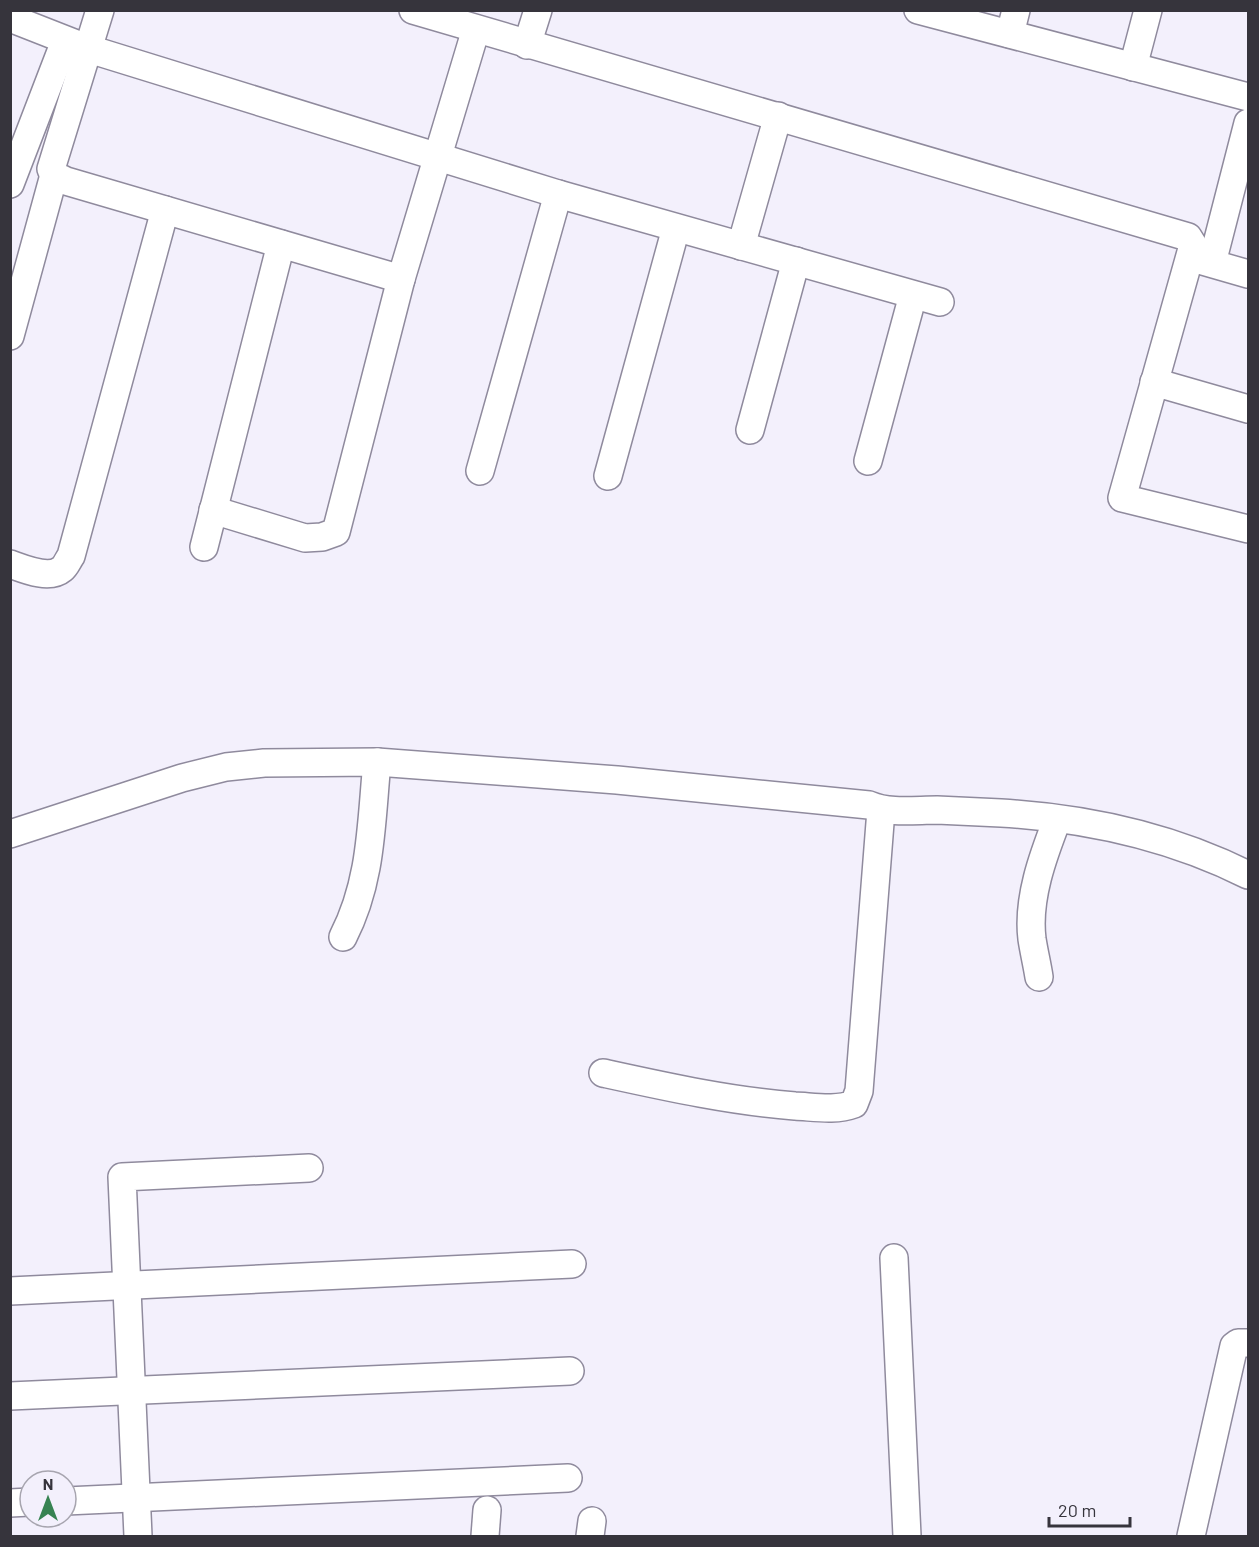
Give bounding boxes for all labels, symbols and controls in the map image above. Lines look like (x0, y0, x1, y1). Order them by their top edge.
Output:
north arrow (18, 1469, 78, 1529)
text: N (43, 1474, 53, 1493)
scale bar (1049, 1490, 1130, 1528)
text: 20 m (1058, 1499, 1096, 1521)

